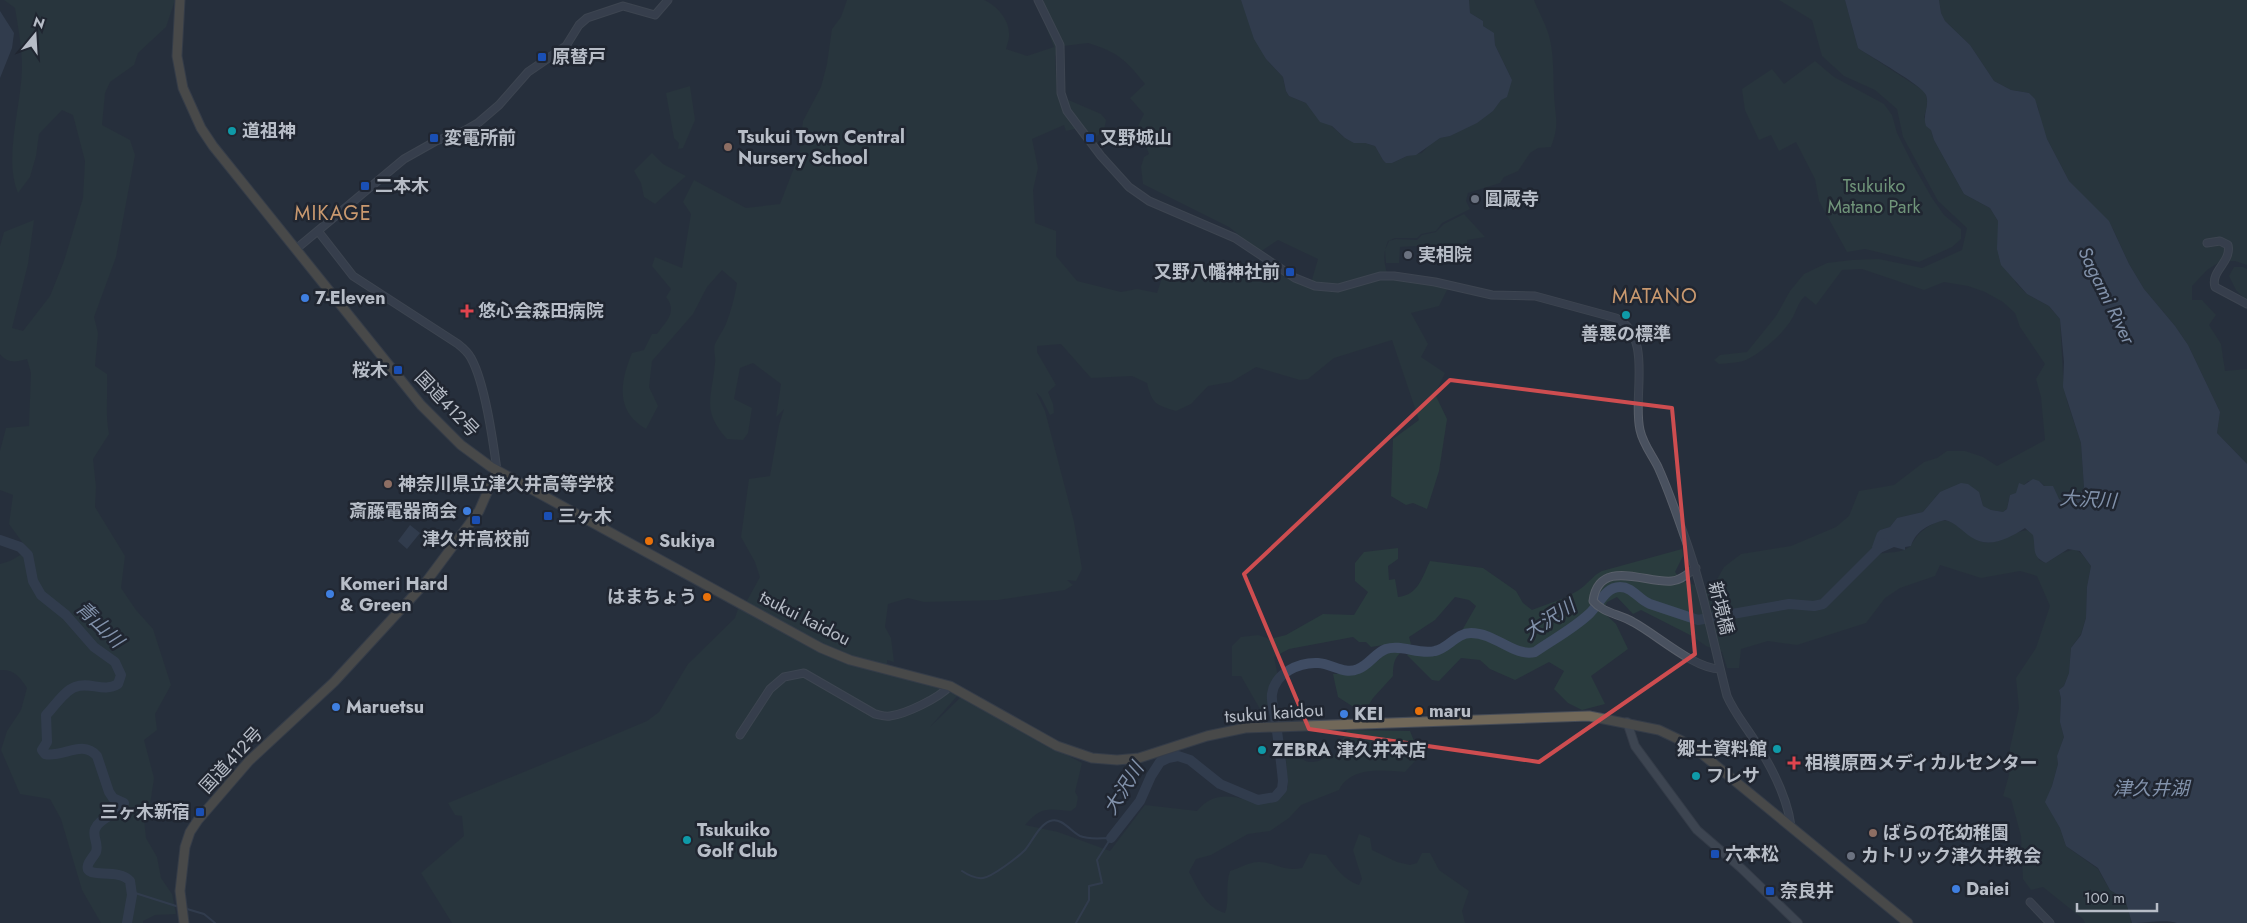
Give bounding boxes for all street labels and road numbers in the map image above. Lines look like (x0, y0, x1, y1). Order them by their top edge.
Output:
street label: 国道412号 (409, 365, 485, 443)
street label: 新境橋 (1702, 579, 1740, 637)
street label: tsukui kaidou (755, 584, 855, 652)
street label: tsukui kaidou (1224, 697, 1324, 729)
street label: 国道412号 (193, 721, 269, 799)

